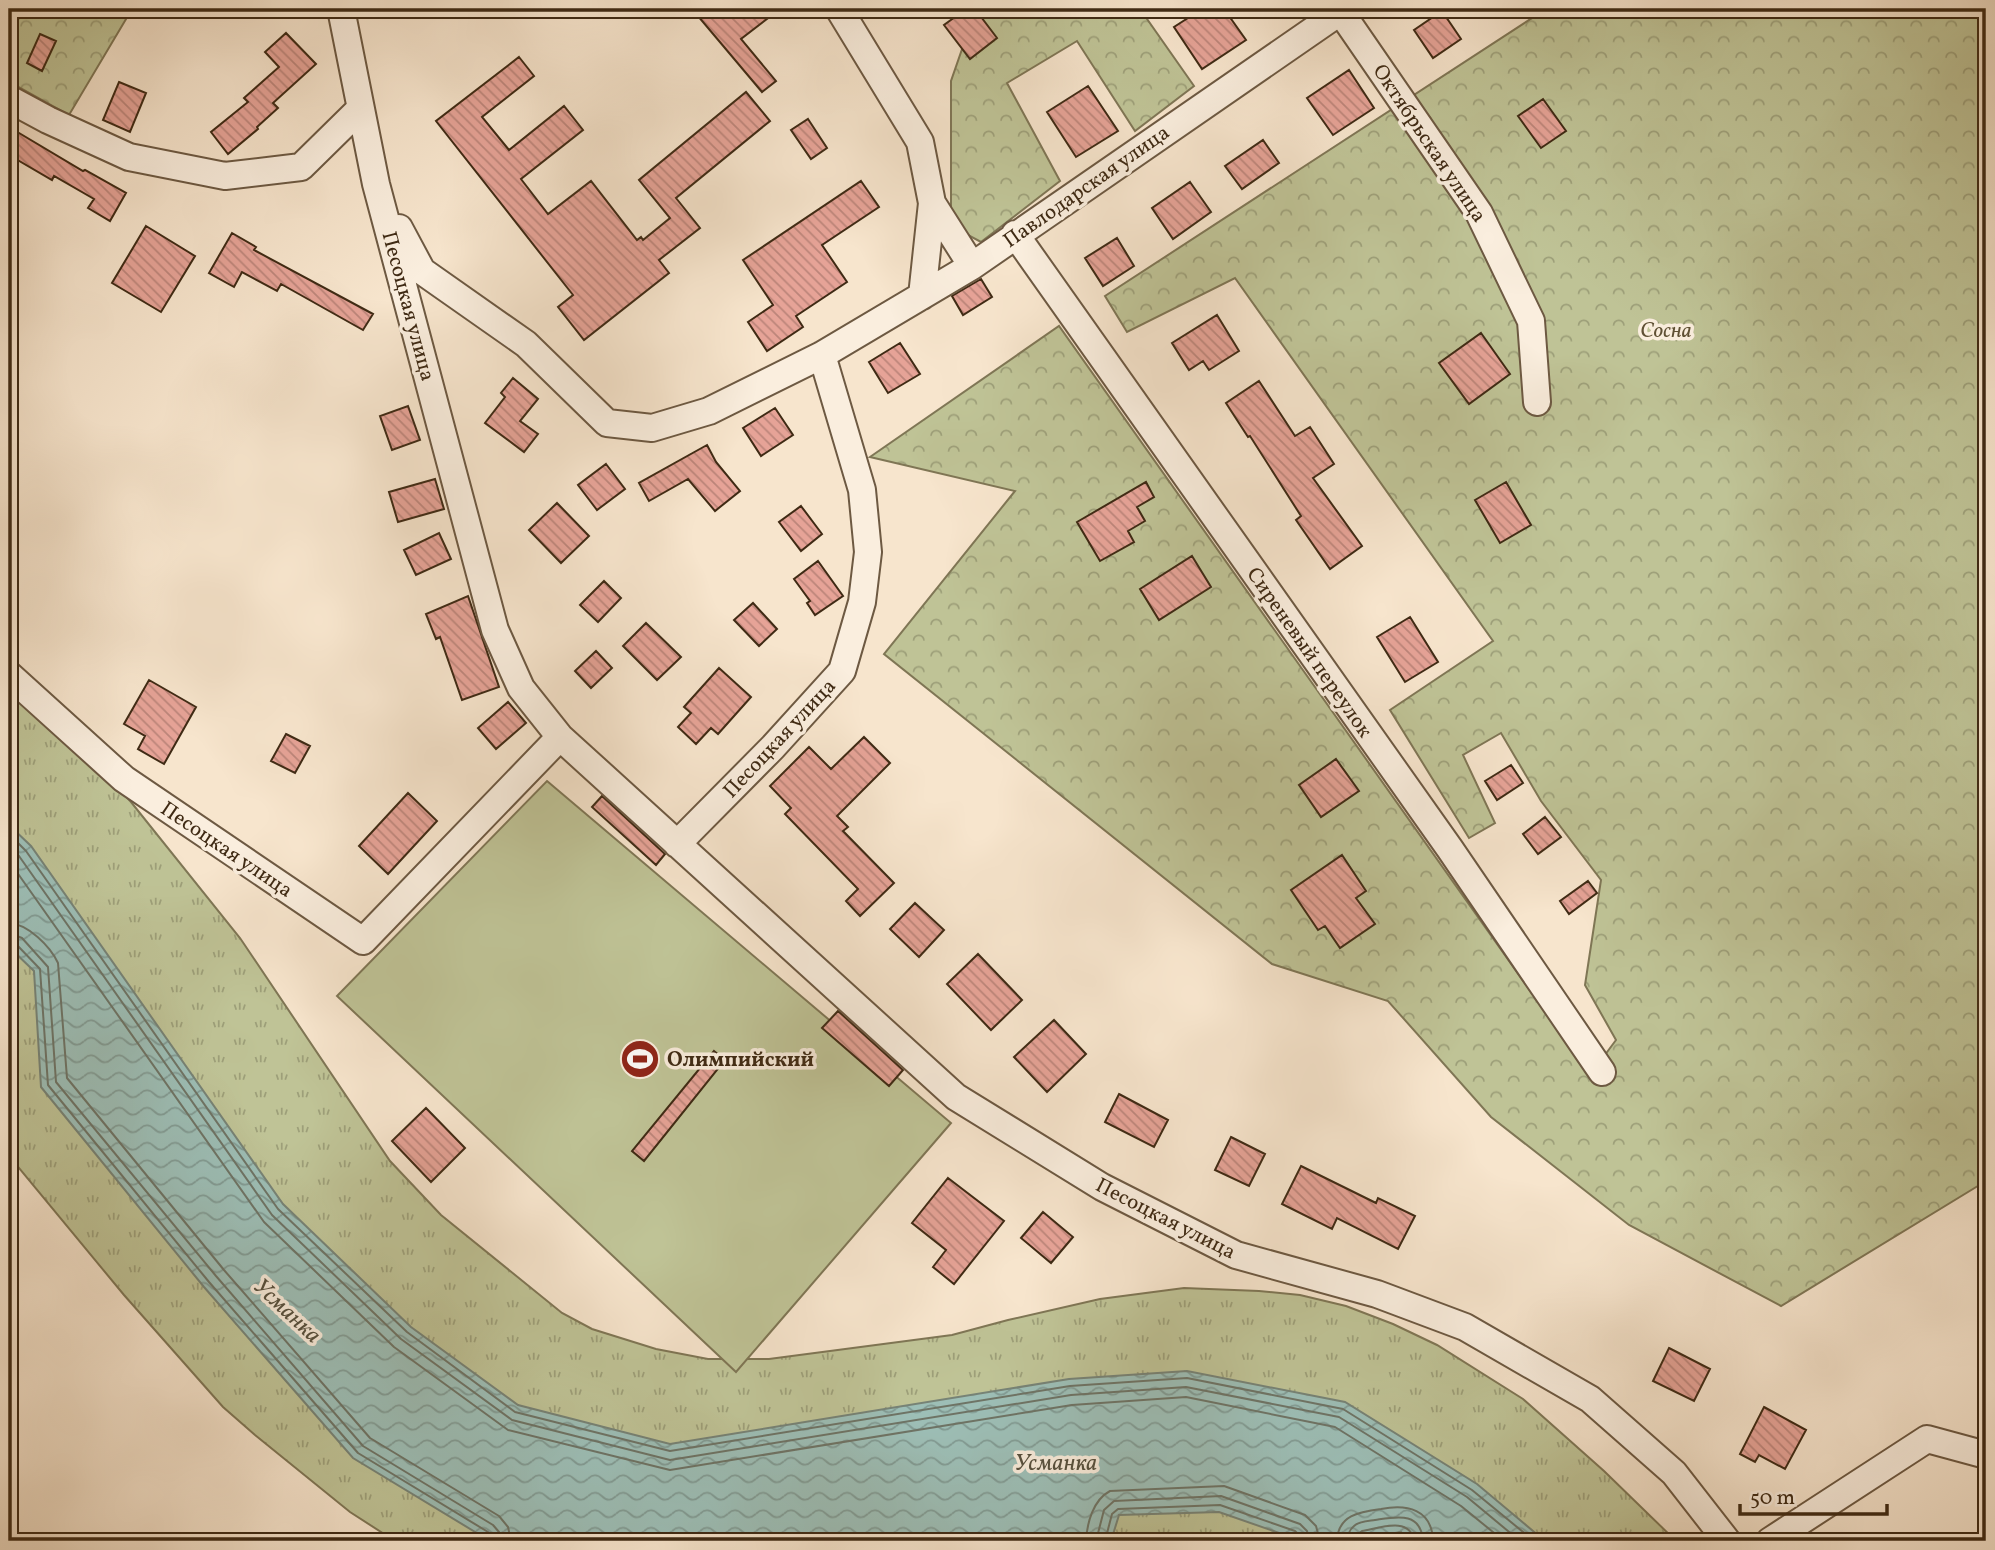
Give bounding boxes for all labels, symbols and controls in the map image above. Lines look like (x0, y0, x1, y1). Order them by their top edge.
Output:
street label: Октябрьская улица (1365, 59, 1493, 229)
street label: Павлодарская улица (998, 119, 1176, 256)
street label: Песоцкая улица (374, 228, 441, 384)
park label: Сосна (1640, 317, 1692, 346)
street label: Сиреневый переулок (1239, 562, 1379, 744)
street label: Песоцкая улица (717, 673, 843, 805)
street label: Песоцкая улица (154, 795, 298, 905)
sports icon: Олимпийский (619, 1038, 661, 1080)
place label: Олимпийский (667, 1046, 814, 1075)
street label: Песоцкая улица (1090, 1172, 1240, 1267)
water label: Усманка (246, 1272, 328, 1351)
water label: Усманка (1015, 1448, 1097, 1480)
scale bar (1740, 1473, 1886, 1517)
text: 50 m (1750, 1484, 1795, 1513)

